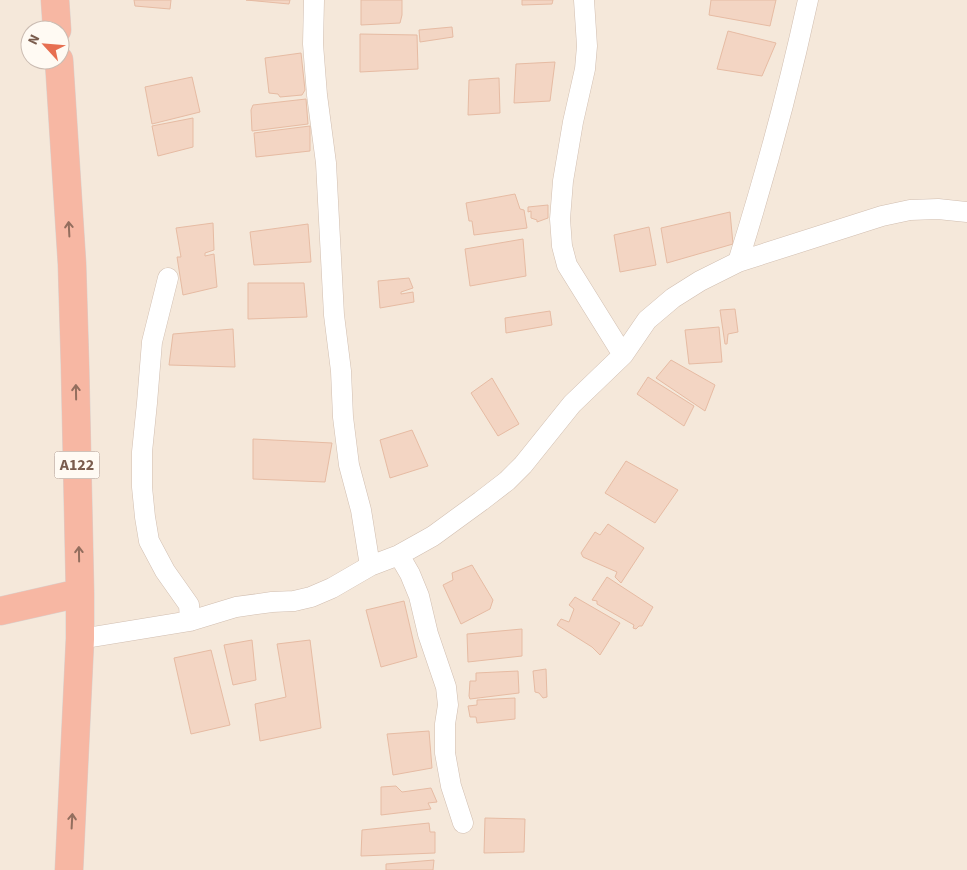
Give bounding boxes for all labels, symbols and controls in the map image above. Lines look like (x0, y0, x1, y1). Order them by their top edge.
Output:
north arrow (20, 20, 70, 70)
text: N (23, 31, 45, 48)
one-way arrow (65, 221, 74, 237)
one-way arrow (71, 384, 81, 400)
road number: A122 (54, 452, 100, 478)
one-way arrow (74, 546, 84, 562)
one-way arrow (67, 814, 76, 830)

